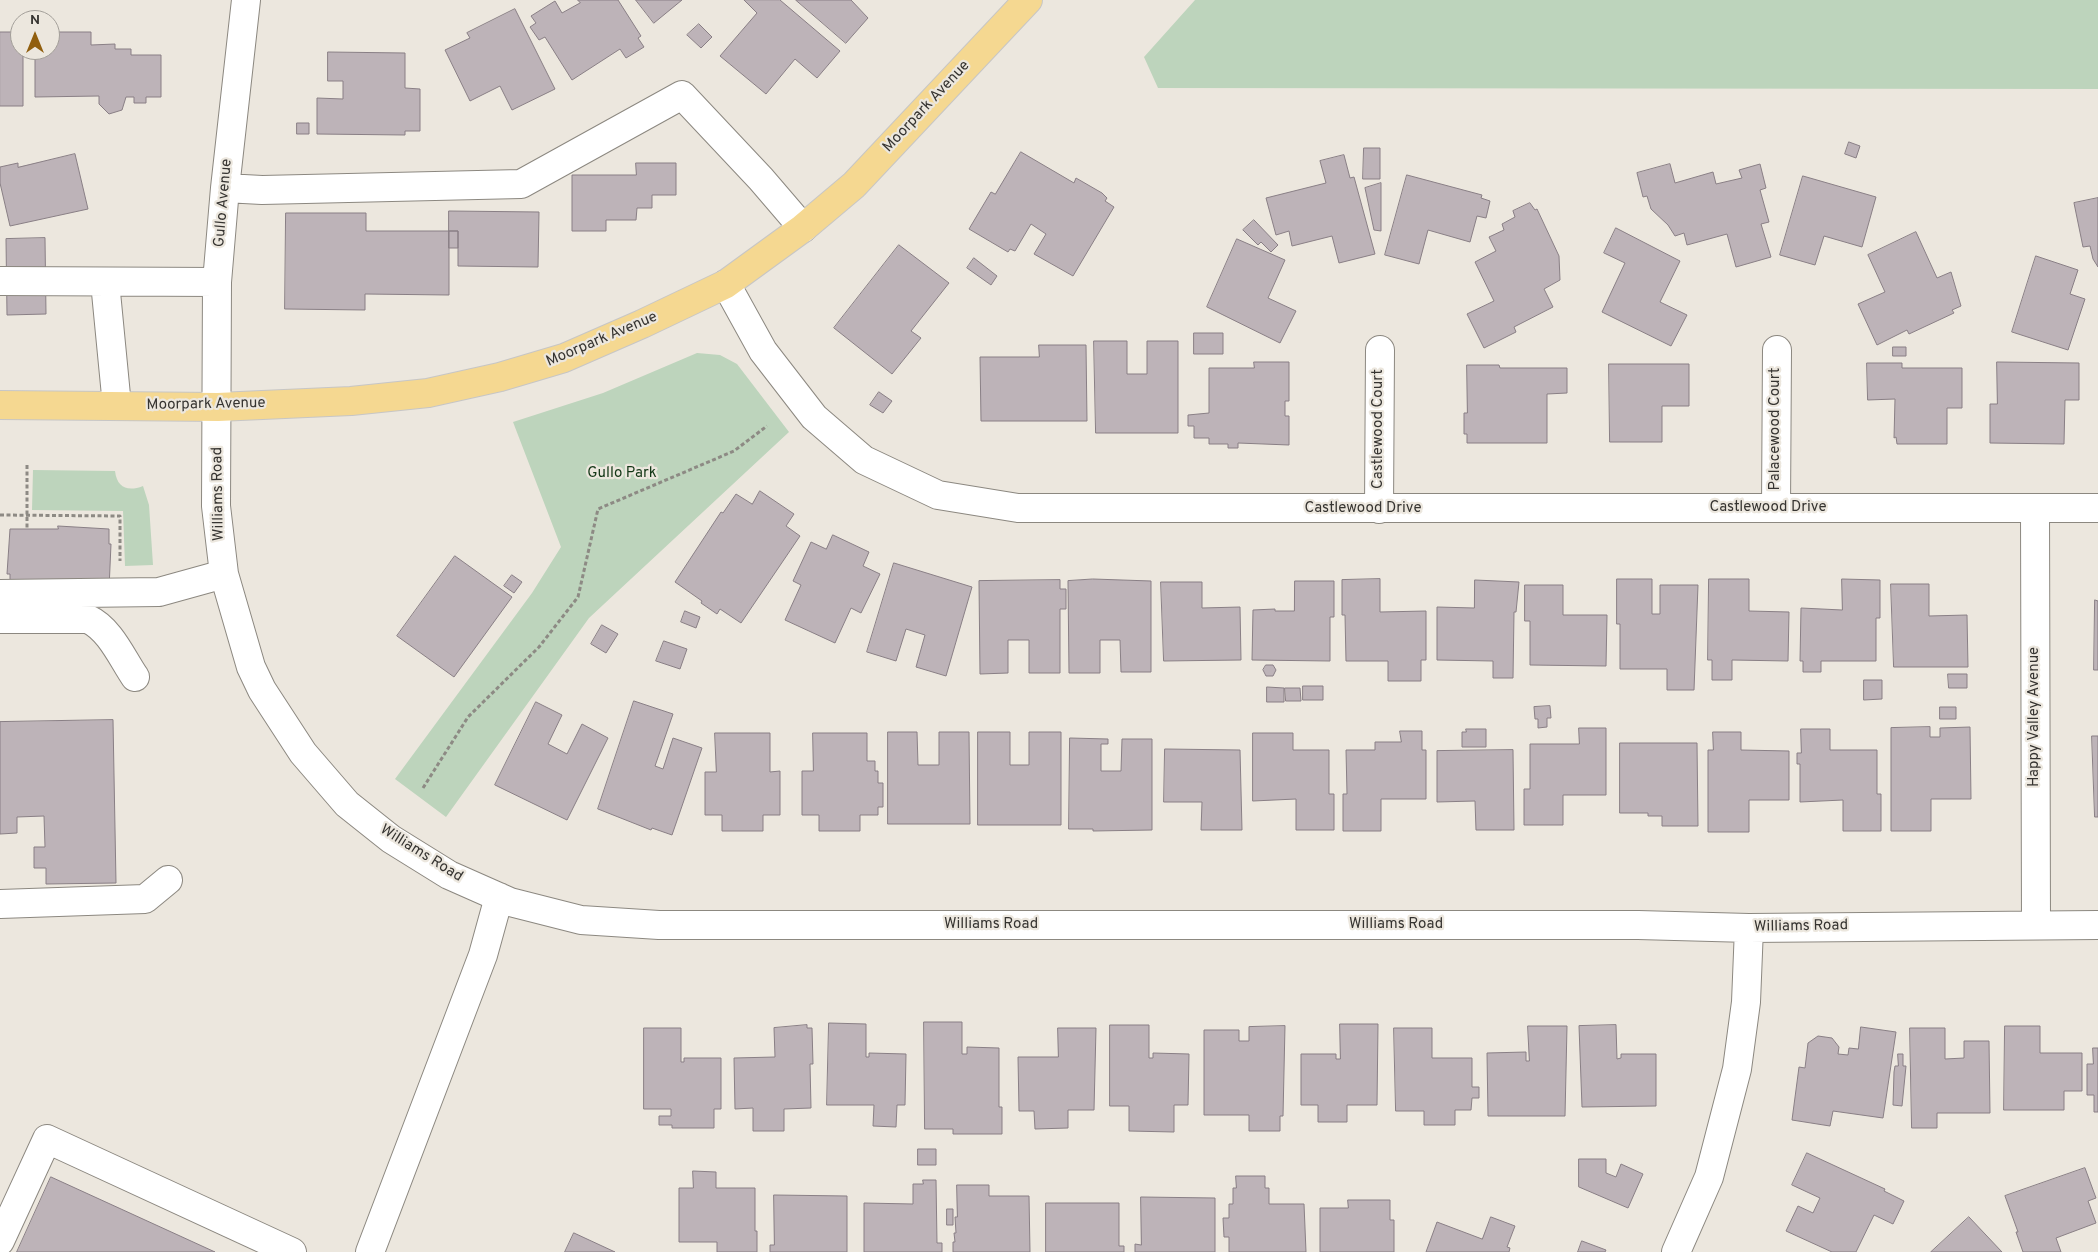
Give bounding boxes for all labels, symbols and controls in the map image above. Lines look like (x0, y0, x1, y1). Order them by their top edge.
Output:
north arrow (10, 10, 60, 60)
text: N (30, 12, 40, 29)
street label: Moorpark Avenue (880, 57, 974, 157)
street label: Gullo Avenue (211, 158, 237, 248)
street label: Moorpark Avenue (544, 308, 660, 372)
street label: Palacewood Court (1767, 368, 1785, 490)
street label: Castlewood Court (1370, 369, 1388, 489)
street label: Moorpark Avenue (146, 395, 266, 415)
street label: Williams Road (209, 447, 229, 541)
park label: Gullo Park (587, 465, 657, 483)
street label: Castlewood Drive (1710, 499, 1826, 517)
street label: Castlewood Drive (1305, 500, 1421, 518)
street label: Happy Valley Avenue (2026, 647, 2044, 787)
street label: Williams Road (376, 821, 466, 887)
street label: Williams Road (944, 916, 1038, 934)
street label: Williams Road (1349, 916, 1443, 934)
street label: Williams Road (1754, 917, 1848, 937)

